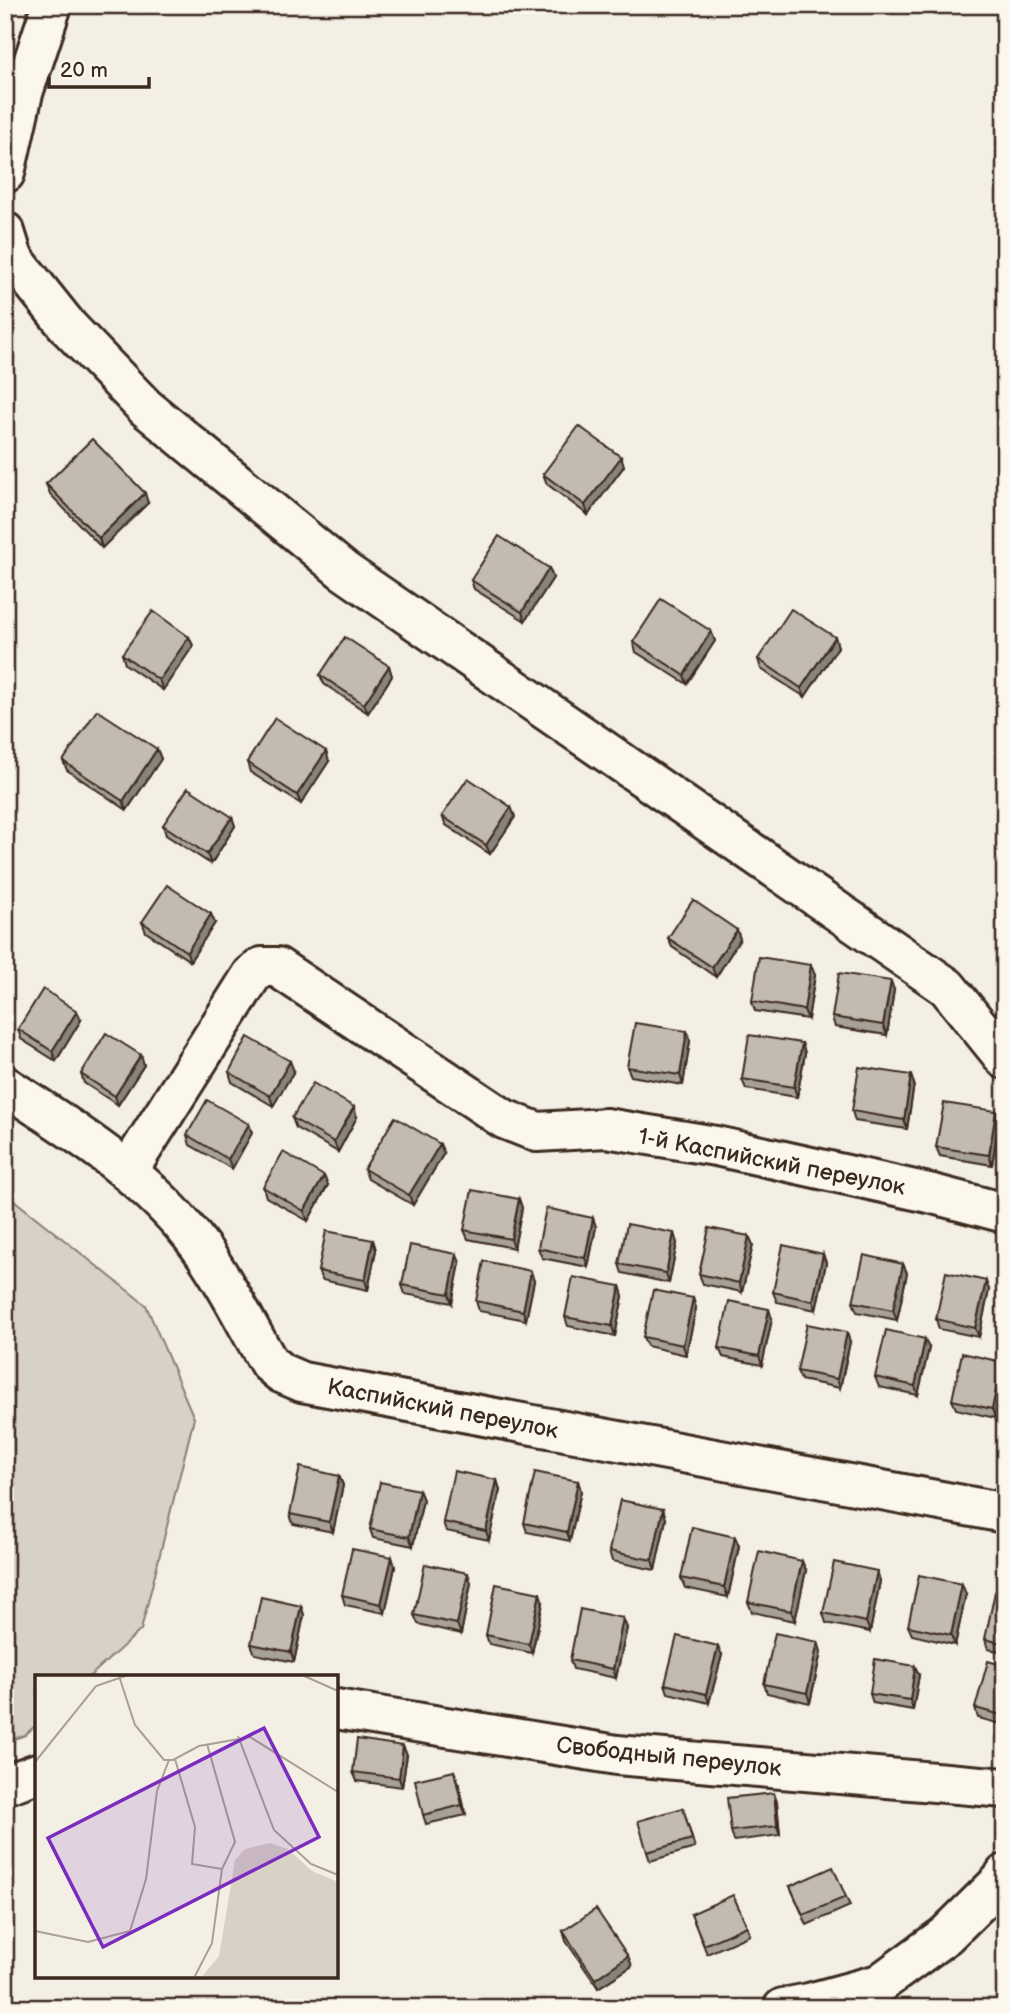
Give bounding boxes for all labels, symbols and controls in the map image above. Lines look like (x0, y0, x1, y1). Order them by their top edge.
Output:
scale bar (49, 46, 149, 90)
text: 20 m (60, 58, 108, 83)
street label: 1-й Каспийский переулок (636, 1122, 908, 1202)
street label: Каспийский переулок (325, 1373, 561, 1445)
inset map (35, 1675, 338, 1978)
street label: Свободный переулок (555, 1731, 784, 1783)

